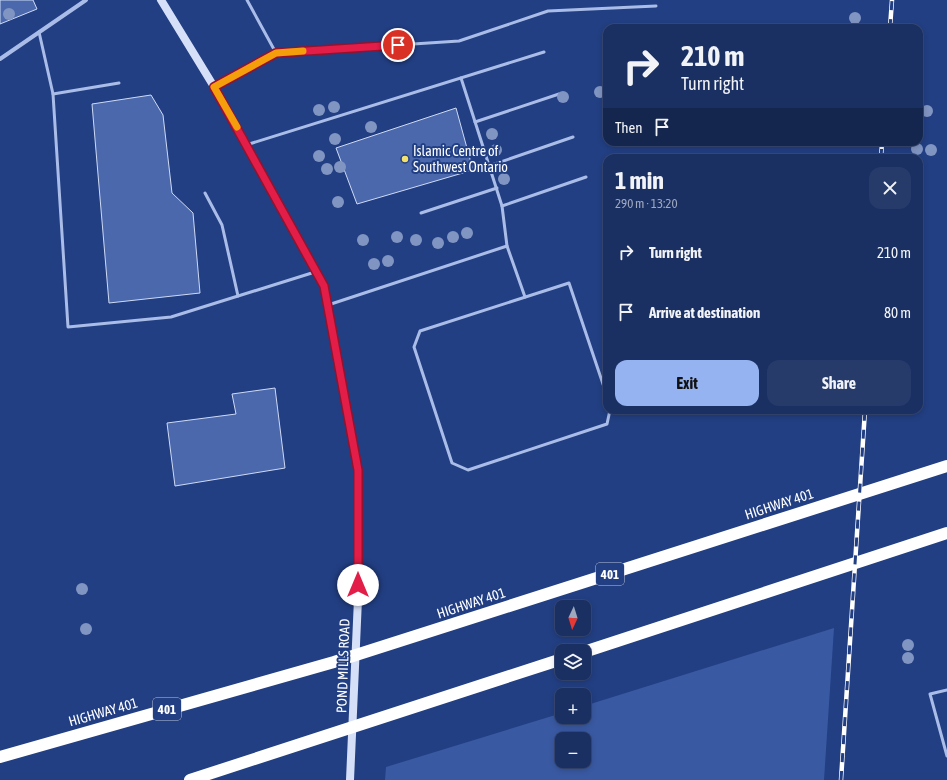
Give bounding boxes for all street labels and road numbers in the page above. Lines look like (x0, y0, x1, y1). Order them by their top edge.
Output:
street label: HIGHWAY 401 (743, 485, 815, 523)
road number: 401 (596, 563, 624, 585)
street label: HIGHWAY 401 (435, 584, 507, 622)
street label: POND MILLS ROAD (333, 618, 353, 713)
street label: HIGHWAY 401 (67, 694, 139, 730)
road number: 401 (153, 698, 181, 720)

